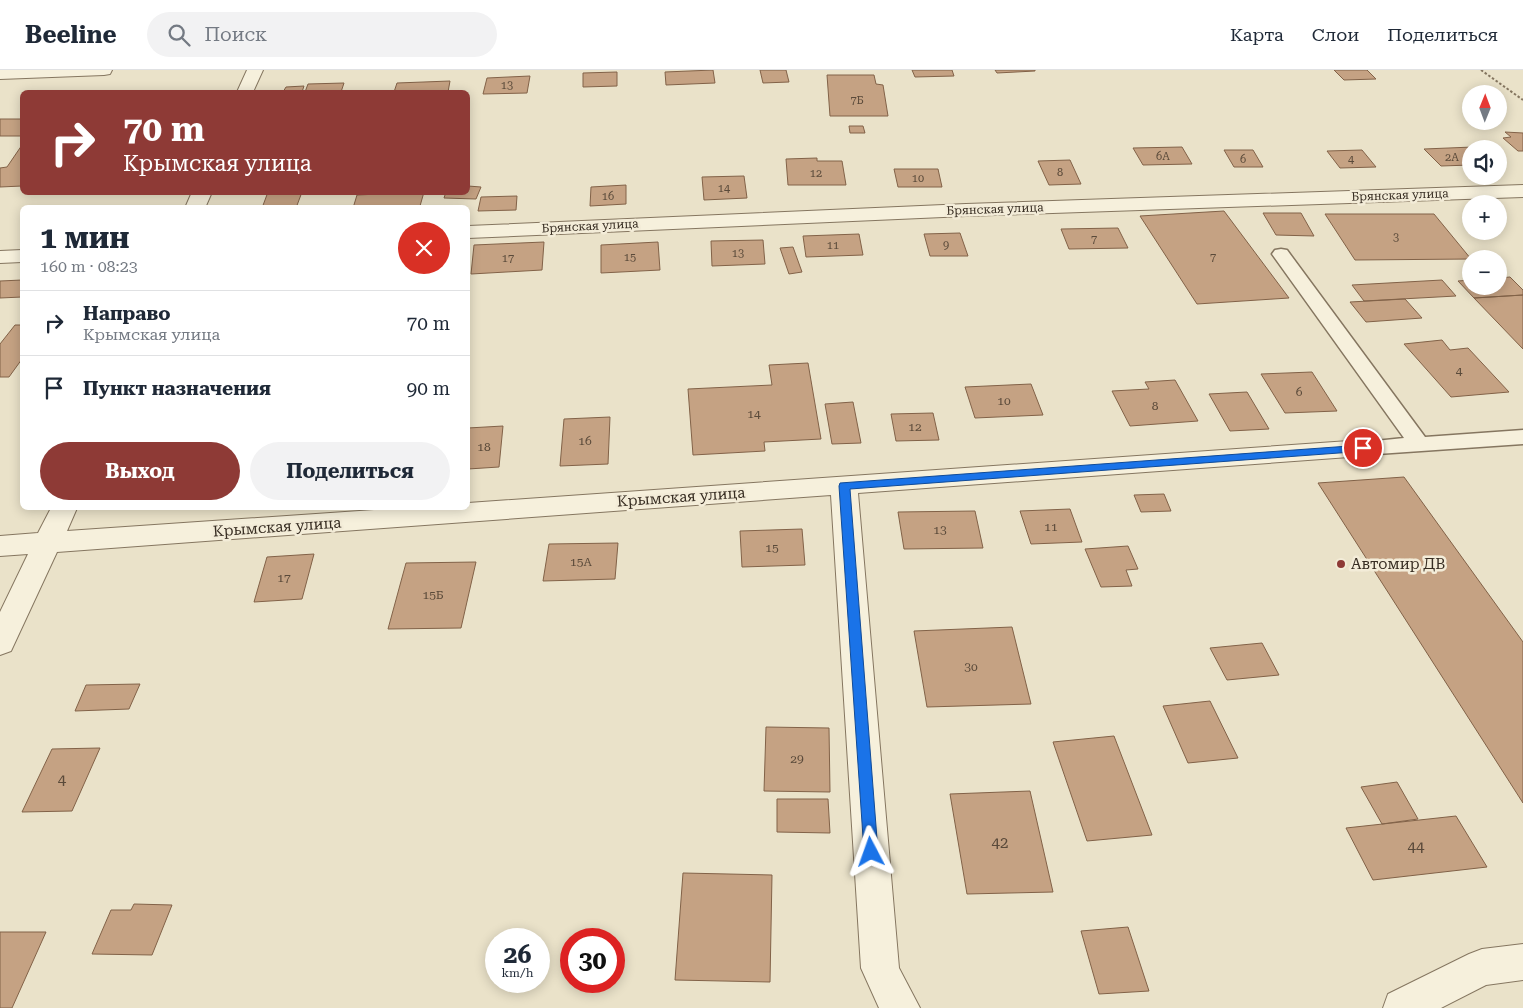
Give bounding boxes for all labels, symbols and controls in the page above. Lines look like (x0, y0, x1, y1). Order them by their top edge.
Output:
search box (147, 12, 497, 57)
text: Beeline (25, 21, 117, 49)
icon: search (165, 21, 193, 49)
text: Поиск (205, 23, 267, 46)
text: Карта (1230, 24, 1284, 45)
text: Слои (1312, 24, 1359, 45)
text: Поделиться (1387, 24, 1498, 45)
house number: 13 (501, 79, 513, 92)
north arrow (1462, 85, 1508, 130)
map controls (1462, 85, 1507, 295)
house number: 7Б (850, 94, 864, 107)
text: 70 m (123, 109, 205, 150)
icon: right (40, 110, 105, 175)
button: sound (1462, 140, 1507, 185)
house number: 6А (1156, 150, 1170, 163)
text: Крымская улица (123, 151, 312, 176)
house number: 2А (1445, 151, 1459, 164)
house number: 6 (1240, 153, 1246, 166)
house number: 4 (1348, 153, 1355, 166)
house number: 8 (1057, 166, 1063, 179)
house number: 12 (810, 167, 822, 180)
house number: 10 (912, 172, 924, 185)
house number: 14 (718, 182, 731, 195)
street label: Брянская улица (1351, 186, 1449, 204)
house number: 16 (602, 190, 614, 203)
button: + (1462, 195, 1507, 240)
street label: Брянская улица (946, 200, 1044, 218)
street label: Брянская улица (541, 216, 639, 236)
text: 1 мин (40, 220, 130, 255)
button: close (398, 222, 450, 274)
house number: 3 (1393, 231, 1399, 244)
house number: 7 (1091, 233, 1097, 246)
house number: 11 (827, 239, 839, 252)
house number: 9 (943, 239, 949, 252)
house number: 13 (732, 247, 744, 260)
button: − (1462, 250, 1507, 295)
house number: 15 (624, 251, 636, 264)
house number: 7 (1210, 251, 1216, 264)
house number: 17 (502, 252, 514, 265)
text: 160 m · 08:23 (40, 257, 138, 276)
text: Направо (83, 302, 170, 325)
icon: right (40, 309, 68, 337)
text: 70 m (407, 312, 450, 335)
text: Крымская улица (83, 325, 220, 344)
house number: 4 (1456, 364, 1463, 378)
icon: arrive (40, 374, 68, 402)
text: Пункт назначения (83, 377, 271, 400)
text: 90 m (407, 377, 450, 400)
house number: 6 (1296, 385, 1303, 399)
house number: 10 (997, 394, 1011, 408)
house number: 8 (1152, 399, 1159, 413)
house number: 14 (747, 407, 761, 421)
house number: 12 (908, 420, 922, 434)
pin (1342, 427, 1384, 469)
house number: 16 (578, 434, 592, 448)
icon: arrive (1349, 434, 1377, 462)
house number: 18 (477, 440, 491, 454)
button: Выход (40, 442, 240, 500)
button: Поделиться (250, 442, 450, 500)
street label: Крымская улица (616, 484, 746, 510)
street label: Крымская улица (212, 514, 342, 540)
house number: 11 (1044, 520, 1058, 534)
house number: 13 (933, 523, 947, 537)
house number: 15 (765, 541, 779, 555)
house number: 15А (570, 555, 593, 569)
place label: Автомир ДВ (1351, 555, 1445, 573)
marker: Автомир ДВ (1335, 558, 1347, 570)
house number: 17 (277, 571, 291, 585)
house number: 15Б (422, 588, 444, 602)
house number: 30 (964, 660, 978, 674)
house number: 29 (790, 752, 804, 766)
house number: 4 (58, 771, 67, 789)
position arrow (844, 825, 896, 877)
house number: 42 (992, 834, 1008, 852)
house number: 44 (1408, 838, 1425, 856)
speed limit sign: 30 (560, 928, 625, 993)
text: 26 (503, 940, 532, 969)
text: km/h (501, 966, 534, 980)

